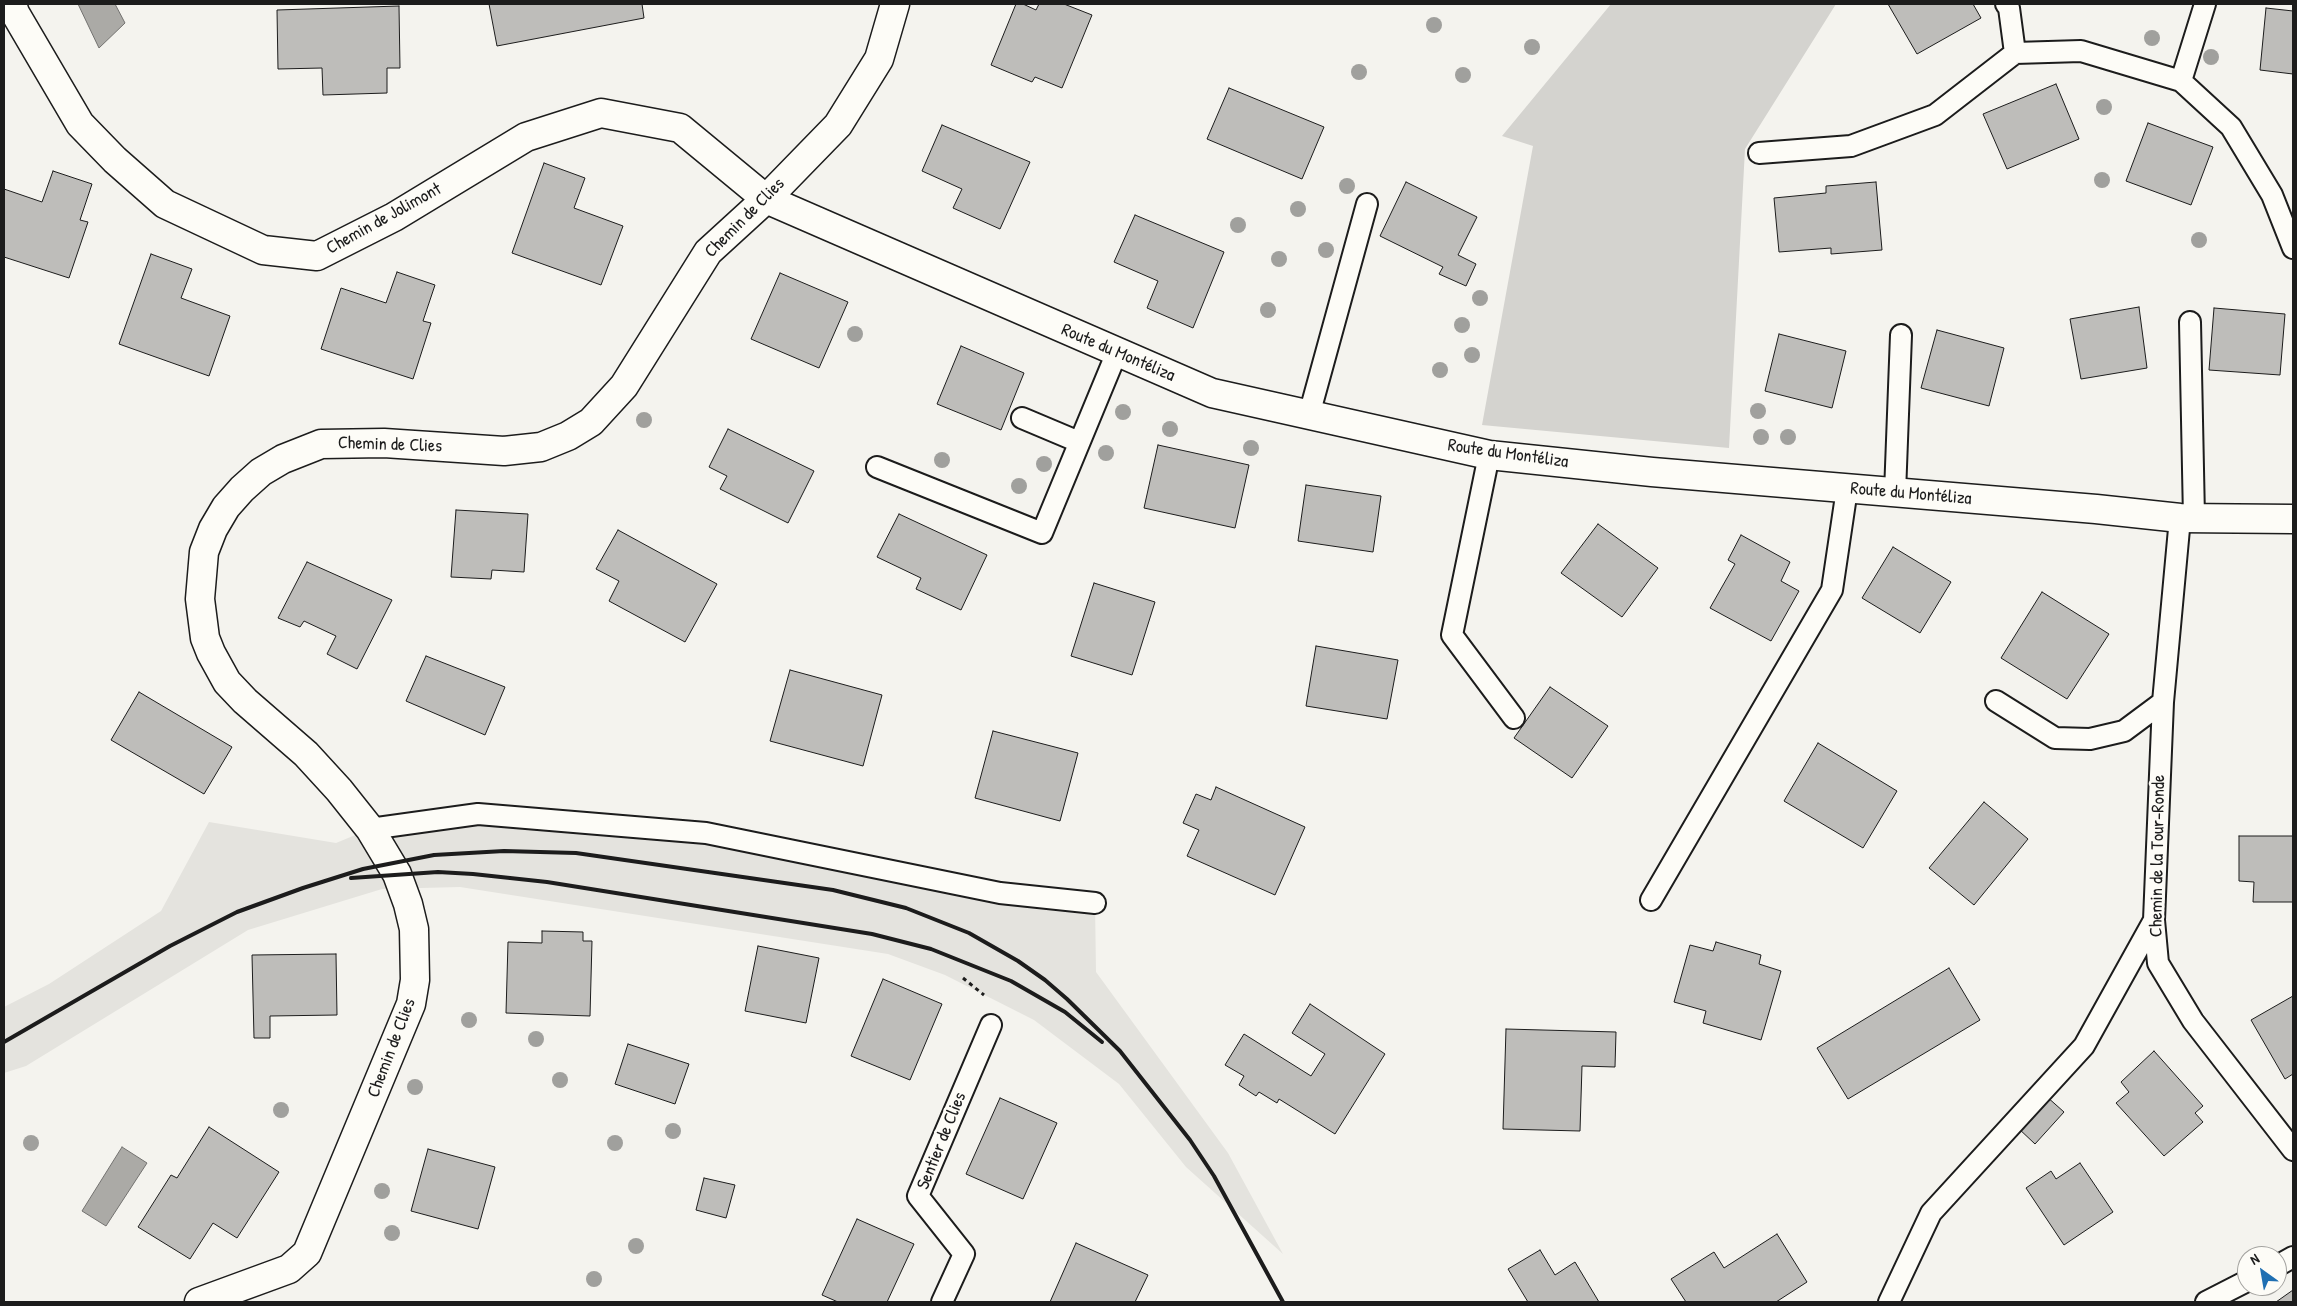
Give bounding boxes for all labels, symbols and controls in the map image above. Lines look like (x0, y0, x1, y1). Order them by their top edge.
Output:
street label: Chemin de Clies (701, 174, 789, 262)
street label: Chemin de Jolimont (323, 179, 445, 259)
street label: Route du Montéliza (1058, 319, 1178, 387)
street label: Chemin de Clies (338, 432, 442, 458)
street label: Route du Montéliza (1446, 435, 1570, 473)
street label: Route du Montéliza (1850, 478, 1972, 510)
street label: Chemin de la Tour-Ronde (2146, 775, 2170, 937)
street label: Chemin de Clies (363, 995, 421, 1101)
street label: Sentier de Clies (913, 1089, 971, 1193)
north arrow (2237, 1246, 2287, 1296)
text: N (2246, 1249, 2263, 1269)

